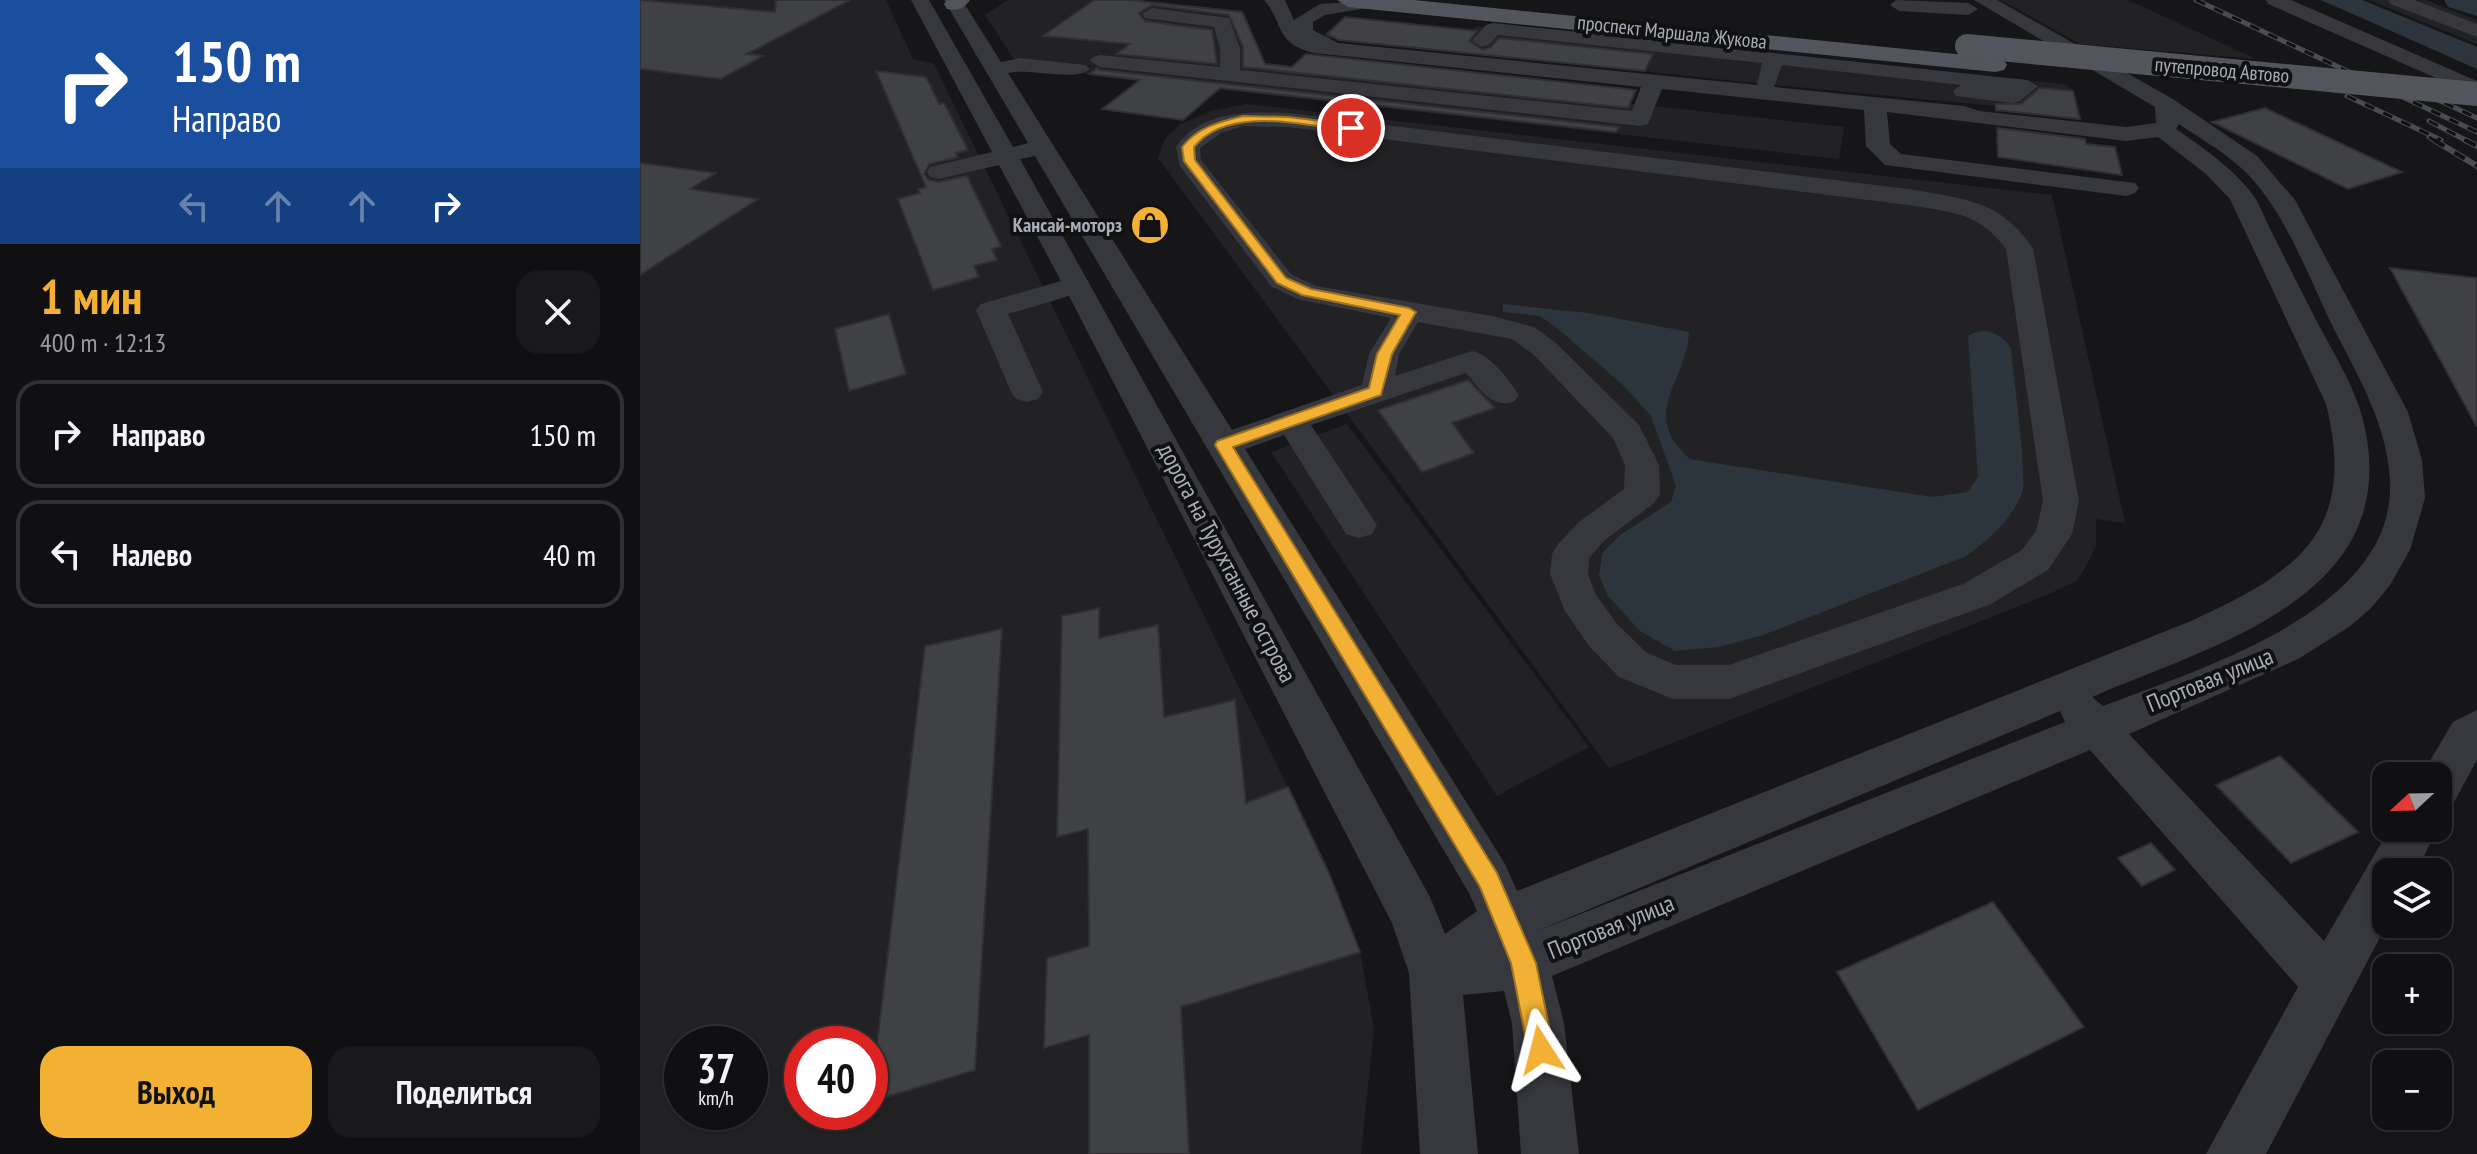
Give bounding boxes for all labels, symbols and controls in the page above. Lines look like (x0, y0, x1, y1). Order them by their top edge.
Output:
street label: проспект Маршала Жукова (1576, 9, 1768, 55)
text: 150 m (172, 25, 301, 97)
icon: right (40, 32, 144, 136)
street label: путепровод Автово (2154, 51, 2290, 89)
pin (1317, 94, 1385, 162)
text: Направо (172, 95, 281, 142)
icon: arrive (1329, 106, 1373, 150)
icon: left (172, 184, 216, 228)
icon: ahead (256, 184, 300, 228)
icon: ahead (340, 184, 384, 228)
icon: right (424, 184, 468, 228)
shop icon: Кансай-моторз (1129, 204, 1171, 246)
place label: Кансай-моторз (1013, 212, 1122, 238)
text: 1 мин (40, 265, 142, 327)
button: close (516, 270, 600, 354)
text: 400 m · 12:13 (40, 326, 166, 359)
icon: right (44, 412, 88, 456)
text: Направо (112, 415, 205, 454)
text: 150 m (530, 415, 596, 454)
street label: дорога на Турухтанные острова (1151, 438, 1304, 688)
icon: left (44, 532, 88, 576)
text: Налево (112, 535, 192, 574)
text: 40 m (543, 535, 596, 574)
street label: Портовая улица (2142, 640, 2278, 719)
north arrow (2372, 762, 2452, 842)
map controls (2372, 762, 2452, 1130)
button: layers (2372, 858, 2452, 938)
street label: Портовая улица (1543, 887, 1679, 966)
button: + (2372, 954, 2452, 1034)
position arrow (1499, 1008, 1583, 1092)
speed limit sign: 40 (784, 1026, 888, 1130)
text: 37 (697, 1042, 735, 1094)
button: Выход (40, 1046, 312, 1138)
button: Поделиться (328, 1046, 600, 1138)
button: − (2372, 1050, 2452, 1130)
text: km/h (698, 1085, 734, 1111)

